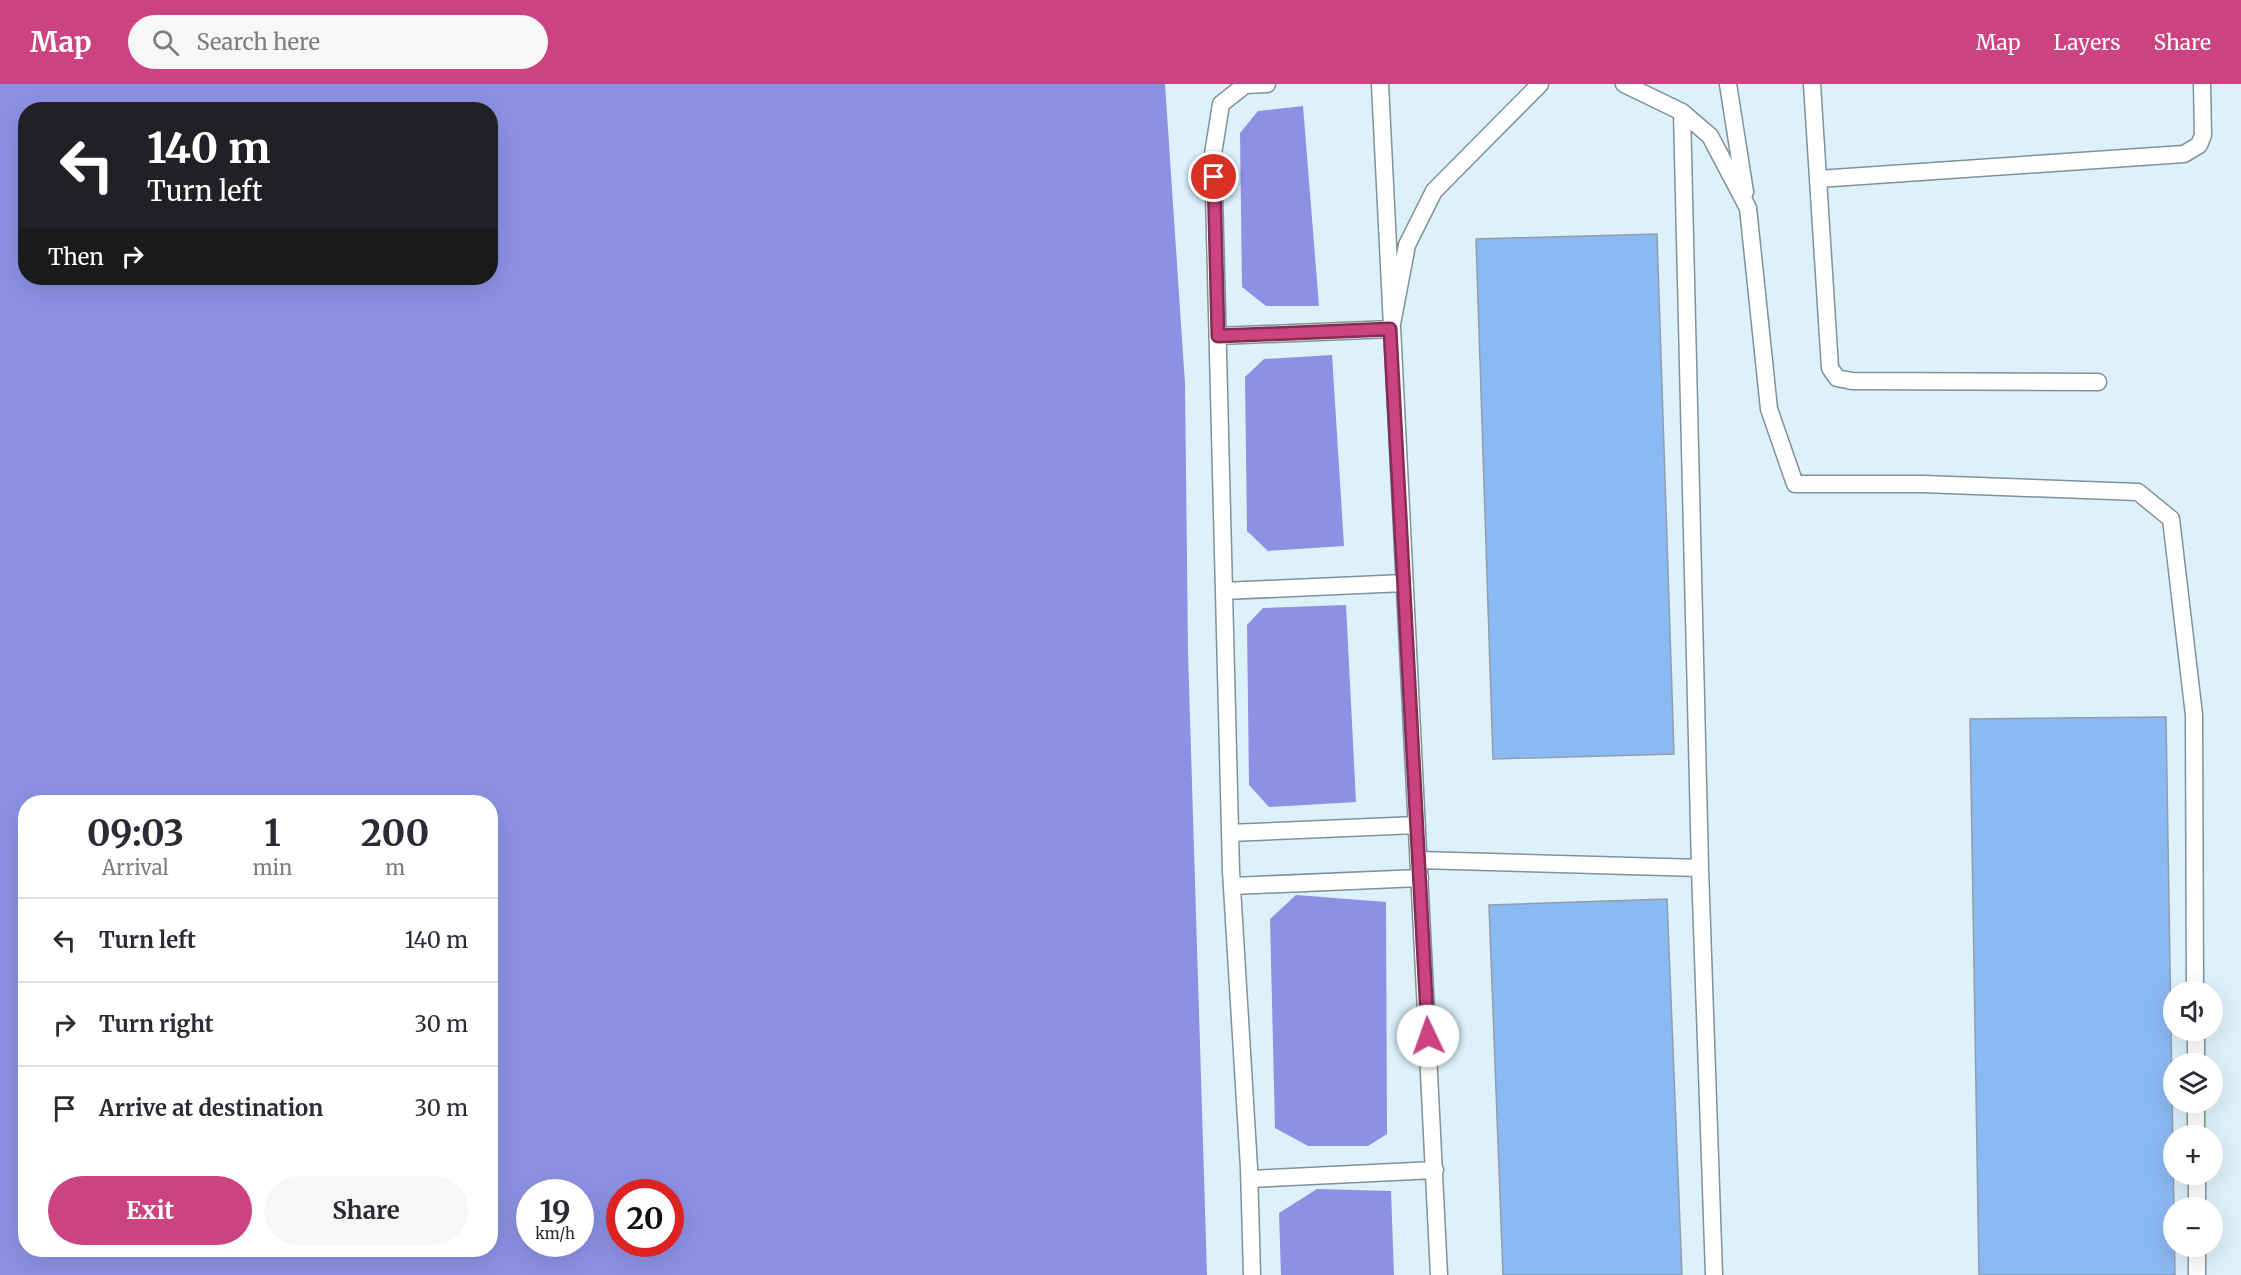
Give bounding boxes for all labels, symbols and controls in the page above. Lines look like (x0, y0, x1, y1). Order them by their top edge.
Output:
search box (128, 15, 548, 69)
text: Map (30, 24, 92, 60)
icon: search (149, 26, 182, 59)
text: Search here (197, 28, 320, 56)
text: Map (1976, 29, 2021, 56)
text: Layers (2054, 29, 2121, 56)
text: Share (2154, 29, 2211, 56)
text: 140 m (147, 122, 270, 174)
icon: left (48, 126, 126, 204)
pin (1188, 151, 1239, 202)
icon: arrive (1197, 160, 1230, 193)
text: Turn left (147, 174, 262, 208)
icon: right (116, 240, 149, 273)
text: Then (48, 243, 104, 271)
text: 09:03 (87, 811, 184, 856)
text: 1 (264, 811, 281, 856)
text: 200 (361, 811, 429, 856)
text: Arrival (102, 855, 169, 880)
text: min (253, 855, 292, 880)
text: m (385, 855, 405, 880)
icon: left (48, 924, 81, 957)
text: Turn left (99, 926, 196, 954)
text: 140 m (405, 926, 468, 954)
map controls (2163, 981, 2223, 1257)
button: sound (2163, 981, 2223, 1041)
position arrow (1396, 1004, 1460, 1068)
icon: right (48, 1008, 81, 1041)
text: Turn right (99, 1010, 213, 1038)
text: 30 m (414, 1010, 468, 1038)
button: layers (2163, 1053, 2223, 1113)
icon: arrive (48, 1092, 81, 1125)
text: Arrive at destination (99, 1094, 323, 1122)
text: 30 m (414, 1094, 468, 1122)
button: + (2163, 1125, 2223, 1185)
button: Exit (48, 1176, 252, 1245)
button: Share (264, 1176, 468, 1245)
speed limit sign: 20 (606, 1179, 684, 1257)
text: 19 (539, 1192, 571, 1230)
button: − (2163, 1197, 2223, 1257)
text: km/h (535, 1224, 575, 1243)

